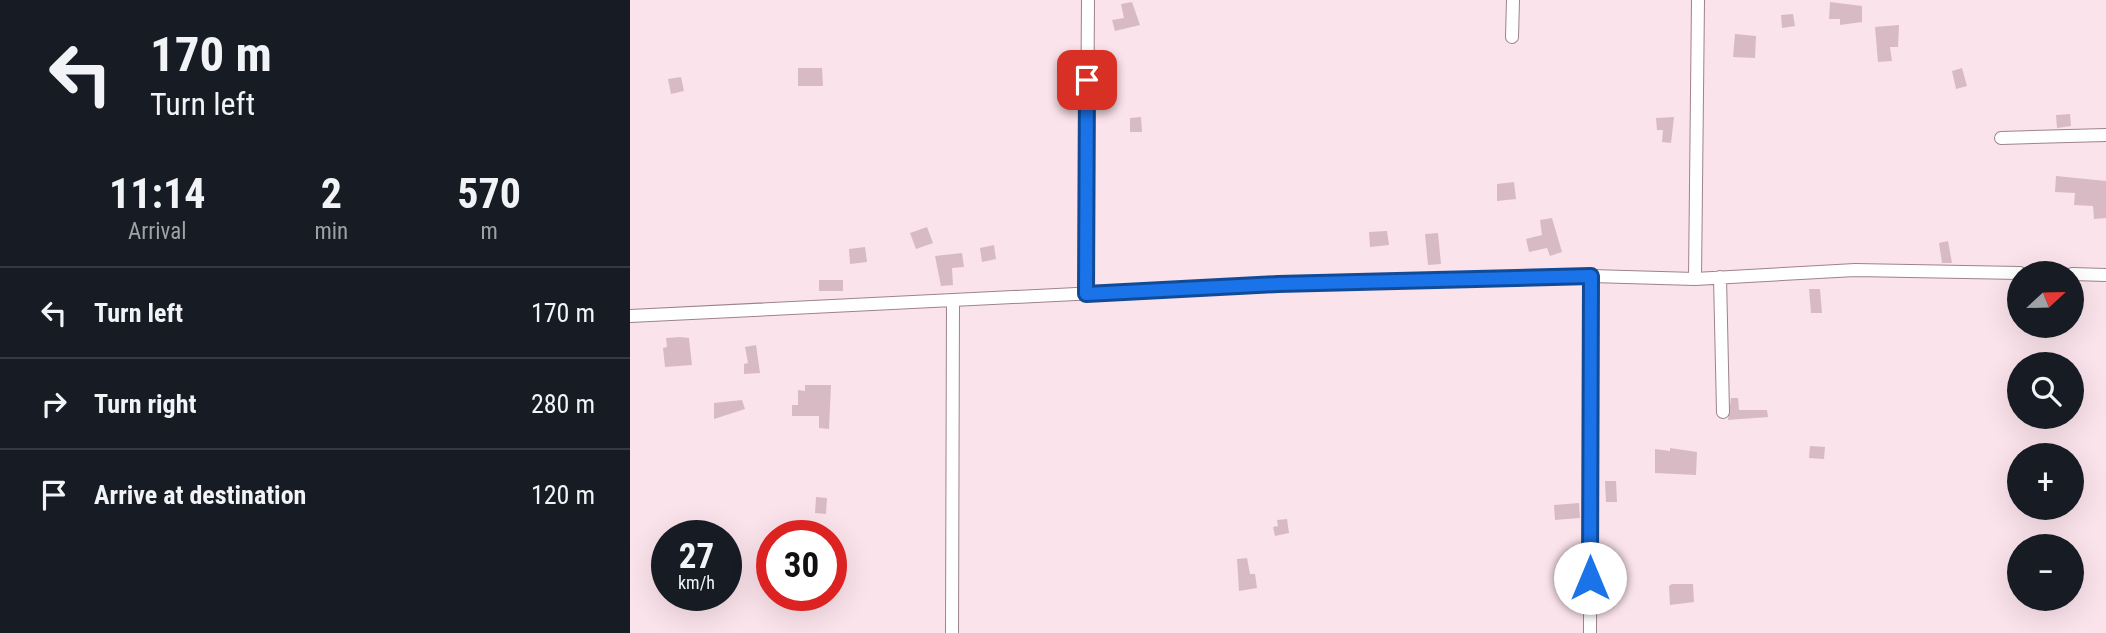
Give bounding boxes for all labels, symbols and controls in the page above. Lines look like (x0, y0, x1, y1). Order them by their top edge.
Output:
text: 170 m (150, 26, 272, 83)
icon: left (35, 28, 126, 119)
pin (1057, 50, 1117, 110)
icon: arrive (1068, 61, 1106, 99)
text: Turn left (150, 85, 255, 123)
text: 11:14 (109, 169, 205, 218)
text: 2 (321, 169, 342, 218)
text: 570 (457, 169, 521, 218)
text: Arrival (128, 218, 186, 245)
text: min (314, 218, 348, 245)
text: m (480, 218, 498, 245)
north arrow (2007, 261, 2084, 338)
map controls (2007, 261, 2084, 611)
icon: left (35, 294, 73, 332)
text: Turn left (94, 298, 183, 328)
text: 170 m (531, 298, 595, 328)
button: search (2007, 352, 2084, 429)
icon: right (35, 385, 73, 423)
text: Turn right (94, 389, 196, 419)
text: 280 m (531, 389, 595, 419)
button: + (2007, 443, 2084, 520)
icon: arrive (35, 476, 73, 514)
text: Arrive at destination (94, 480, 306, 510)
text: 120 m (531, 480, 595, 510)
speed limit sign: 30 (756, 520, 847, 611)
button: − (2007, 534, 2084, 611)
text: 27 (679, 536, 714, 577)
position arrow (1553, 541, 1627, 615)
text: km/h (678, 572, 715, 593)

